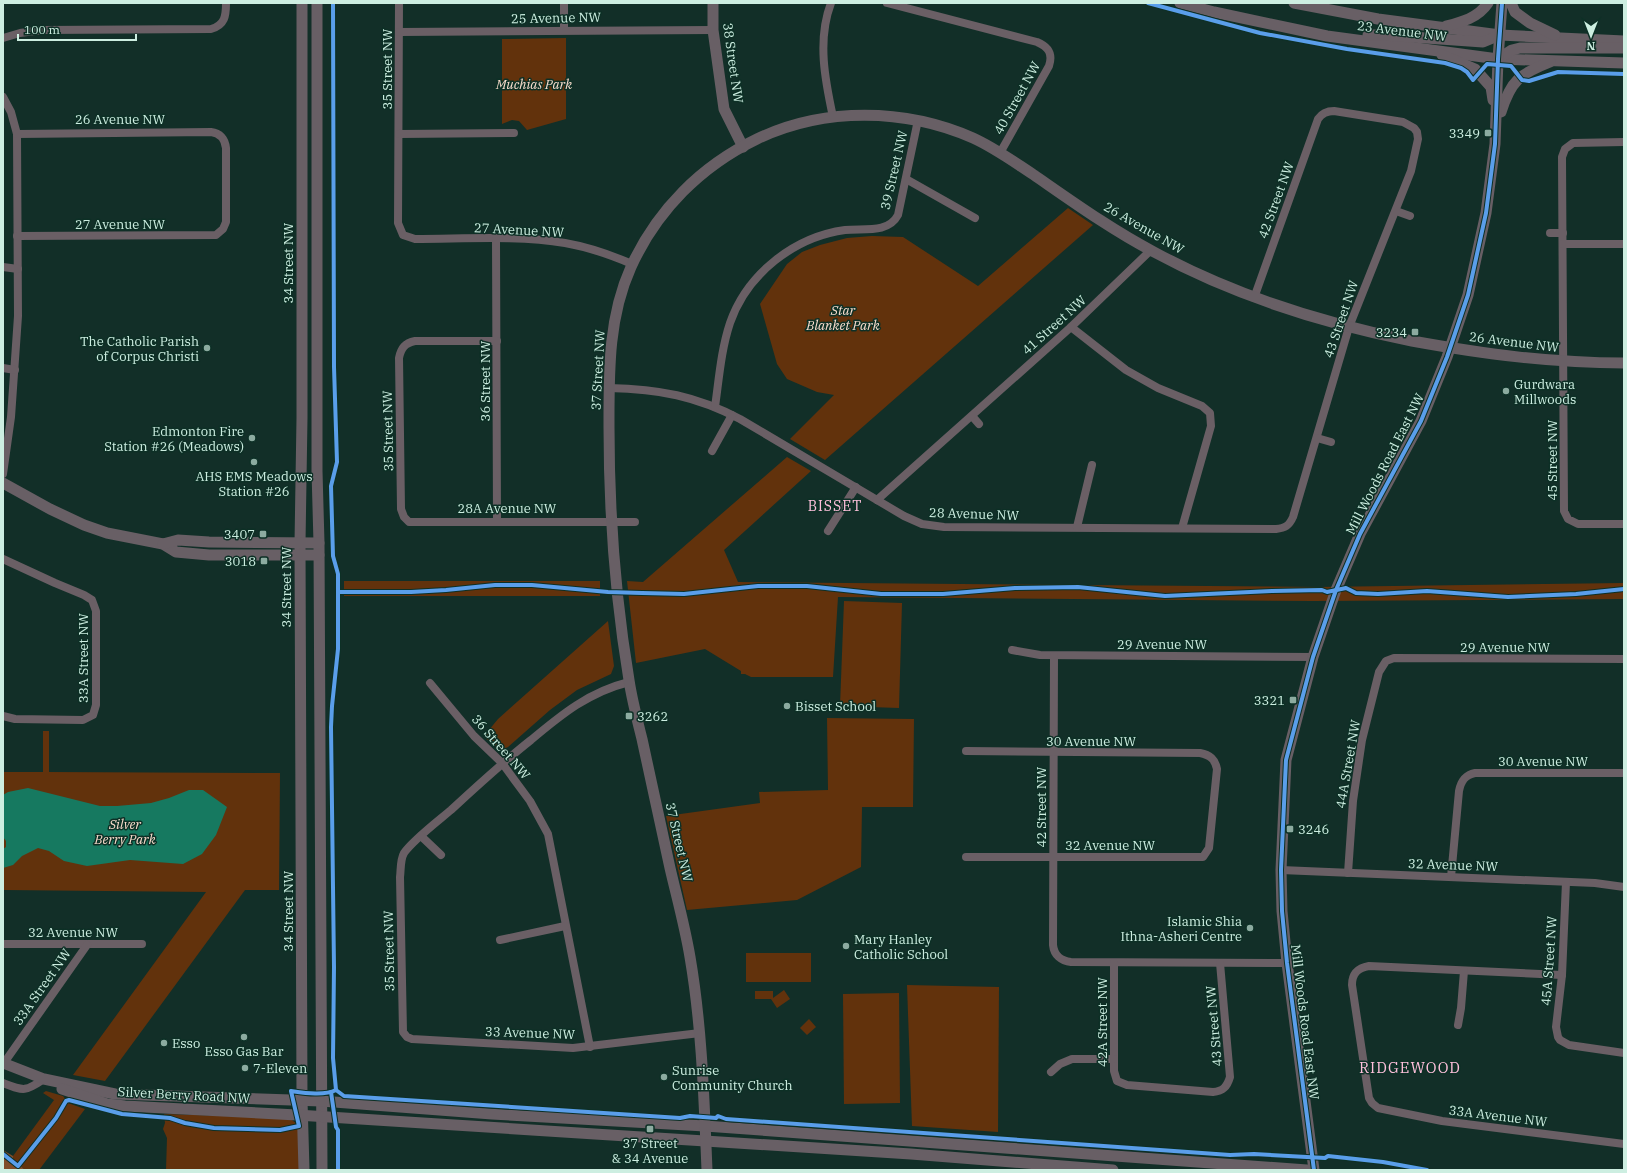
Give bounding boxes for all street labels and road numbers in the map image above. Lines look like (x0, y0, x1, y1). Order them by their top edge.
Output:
street label: 25 Avenue NW (511, 9, 602, 27)
street label: 23 Avenue NW (1356, 17, 1448, 45)
street label: 38 Street NW (719, 22, 747, 105)
street label: 35 Street NW (379, 28, 396, 109)
street label: 40 Street NW (990, 58, 1044, 137)
street label: 26 Avenue NW (75, 111, 165, 128)
street label: 39 Street NW (877, 128, 911, 211)
street label: 42 Street NW (1254, 159, 1298, 241)
street label: 26 Avenue NW (1101, 198, 1188, 258)
street label: 27 Avenue NW (75, 216, 165, 233)
street label: 27 Avenue NW (474, 219, 565, 241)
street label: 34 Street NW (280, 222, 297, 303)
street label: 43 Street NW (1320, 278, 1362, 360)
street label: 41 Street NW (1018, 291, 1090, 358)
street label: 26 Avenue NW (1468, 328, 1560, 356)
street label: 37 Street NW (587, 329, 609, 411)
street label: 36 Street NW (477, 340, 494, 421)
street label: 35 Street NW (379, 390, 397, 472)
street label: Mill Woods Road East NW (1342, 390, 1428, 538)
street label: 45 Street NW (1544, 419, 1561, 500)
street label: 28A Avenue NW (458, 500, 557, 517)
street label: 28 Avenue NW (929, 504, 1020, 524)
street label: 34 Street NW (278, 546, 295, 627)
street label: 33A Street NW (75, 613, 92, 703)
street label: 29 Avenue NW (1117, 636, 1207, 653)
street label: 29 Avenue NW (1460, 639, 1550, 656)
street label: 36 Street NW (468, 711, 534, 783)
street label: 44A Street NW (1332, 718, 1364, 810)
street label: 30 Avenue NW (1046, 733, 1136, 750)
street label: 30 Avenue NW (1498, 753, 1588, 770)
street label: 42 Street NW (1033, 766, 1050, 847)
street label: 37 Street NW (662, 801, 696, 884)
street label: 32 Avenue NW (1065, 837, 1155, 854)
street label: 32 Avenue NW (1408, 855, 1499, 875)
street label: 34 Street NW (280, 870, 297, 951)
street label: 35 Street NW (380, 910, 398, 992)
street label: 45A Street NW (1537, 915, 1561, 1006)
street label: 32 Avenue NW (28, 924, 118, 941)
street label: Mill Woods Road East NW (1287, 943, 1323, 1101)
street label: 33A Street NW (9, 945, 75, 1029)
street label: 42A Street NW (1094, 977, 1111, 1067)
street label: 43 Street NW (1202, 985, 1226, 1067)
street label: 33 Avenue NW (485, 1023, 576, 1043)
street label: Silver Berry Road NW (117, 1083, 251, 1107)
street label: 33A Avenue NW (1448, 1102, 1549, 1131)

